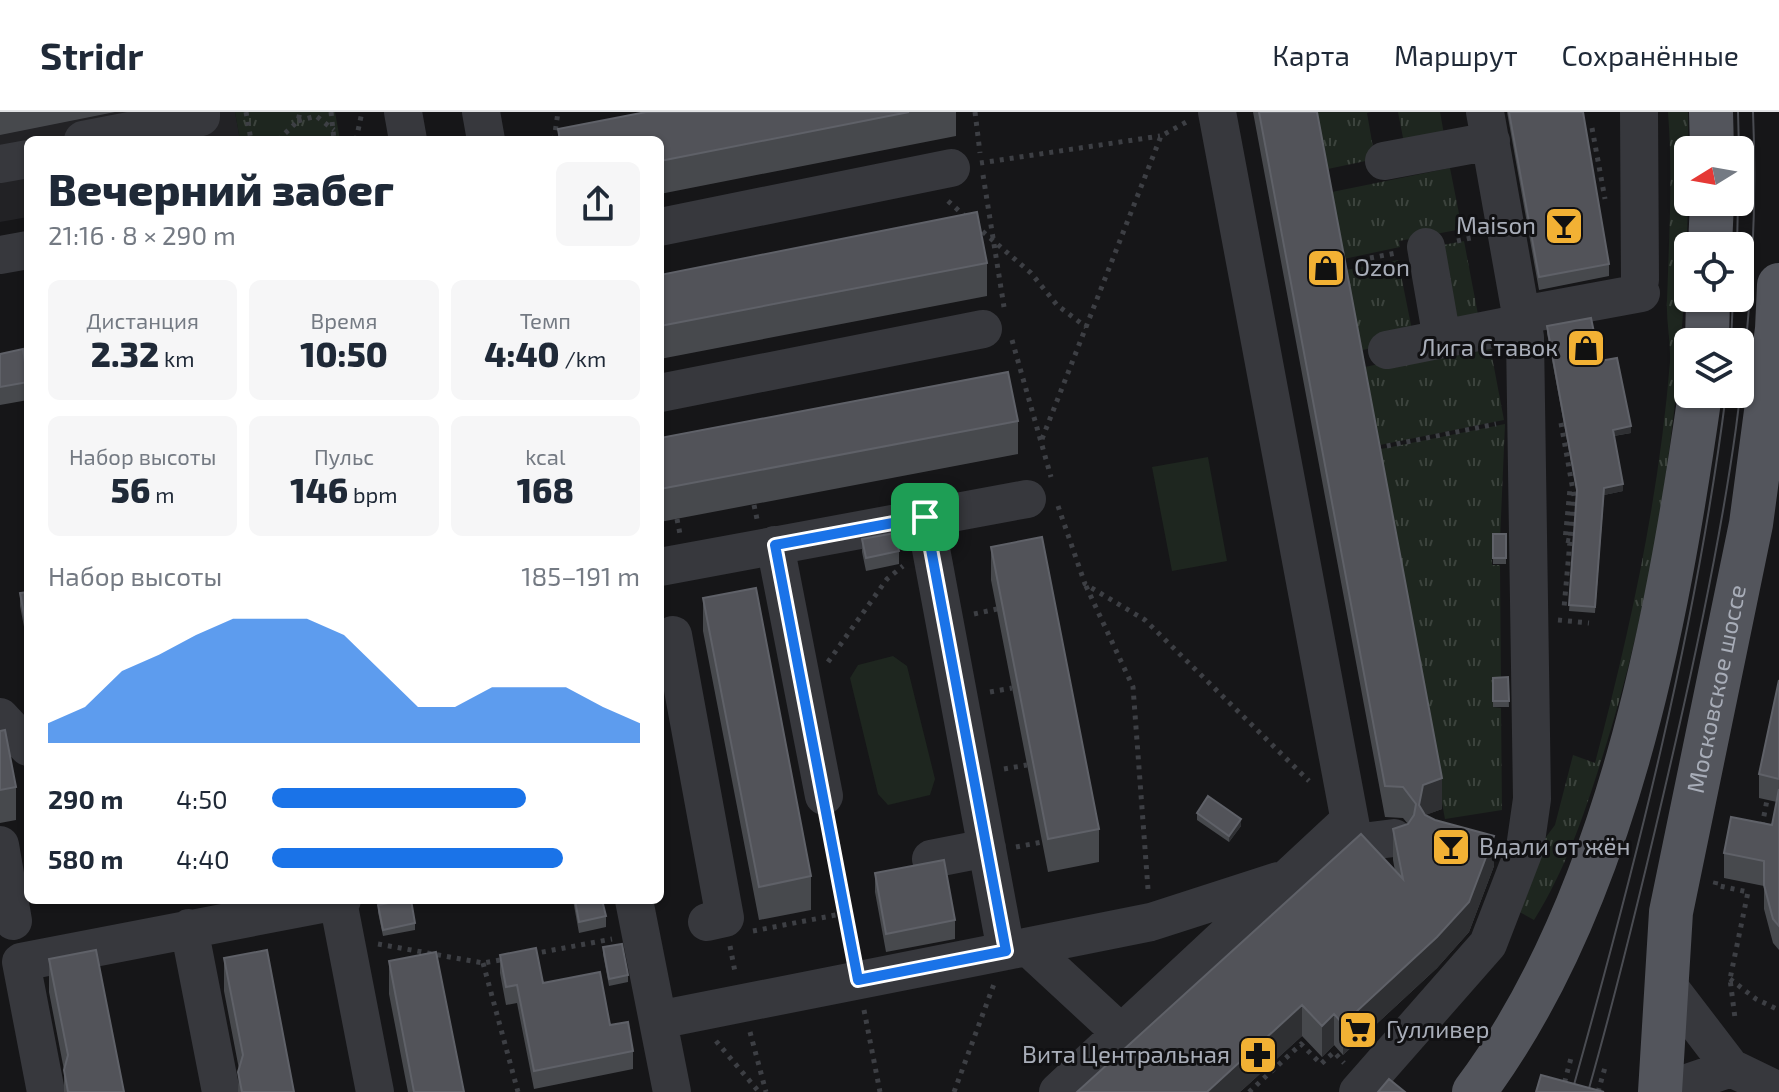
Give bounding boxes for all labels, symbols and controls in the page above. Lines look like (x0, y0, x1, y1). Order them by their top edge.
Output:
text: Stridr (40, 32, 143, 78)
text: Карта (1272, 38, 1350, 72)
text: Маршрут (1394, 38, 1518, 72)
text: Сохранённые (1562, 38, 1739, 72)
north arrow (1674, 136, 1754, 216)
map controls (1674, 136, 1754, 408)
text: Вечерний забег (48, 162, 394, 215)
button: share (556, 162, 640, 246)
bar icon: Maison (1543, 205, 1585, 247)
place label: Maison (1456, 210, 1536, 239)
text: 21:16 · 8 × 290 m (48, 219, 236, 250)
button: locate (1674, 232, 1754, 312)
shop icon: Ozon (1305, 247, 1347, 289)
place label: Ozon (1354, 252, 1410, 281)
text: Дистанция (86, 307, 199, 333)
text: Время (311, 307, 377, 333)
text: Темп (520, 307, 571, 333)
shop icon: Лига Ставок (1565, 327, 1607, 369)
button: layers (1674, 328, 1754, 408)
place label: Лига Ставок (1420, 332, 1558, 361)
text: 2.32 (91, 333, 159, 374)
text: 10:50 (300, 333, 388, 374)
text: 4:40 (484, 333, 560, 374)
text: km (159, 345, 194, 371)
text: /km (560, 345, 606, 371)
text: Набор высоты (69, 443, 216, 469)
text: Пульс (314, 443, 374, 469)
text: kcal (525, 443, 565, 469)
text: 56 (111, 469, 150, 510)
text: 146 (290, 469, 348, 510)
text: 168 (517, 469, 574, 510)
text: m (150, 481, 175, 507)
text: bpm (348, 481, 398, 507)
pin (891, 483, 959, 551)
icon: arrive (903, 495, 947, 539)
text: Набор высоты (48, 560, 222, 591)
text: 185–191 m (521, 560, 640, 591)
street label: Московское шоссе (1680, 582, 1751, 796)
text: 290 m (48, 783, 123, 814)
text: 4:50 (176, 783, 228, 814)
bar icon: Вдали от жён (1430, 826, 1472, 868)
place label: Вдали от жён (1479, 831, 1631, 860)
text: 580 m (48, 843, 123, 874)
text: 4:40 (176, 843, 230, 874)
supermarket icon: Гулливер (1337, 1009, 1379, 1051)
place label: Гулливер (1386, 1014, 1490, 1044)
pharmacy icon: Вита Центральная (1237, 1034, 1279, 1076)
place label: Вита Центральная (1022, 1039, 1230, 1068)

